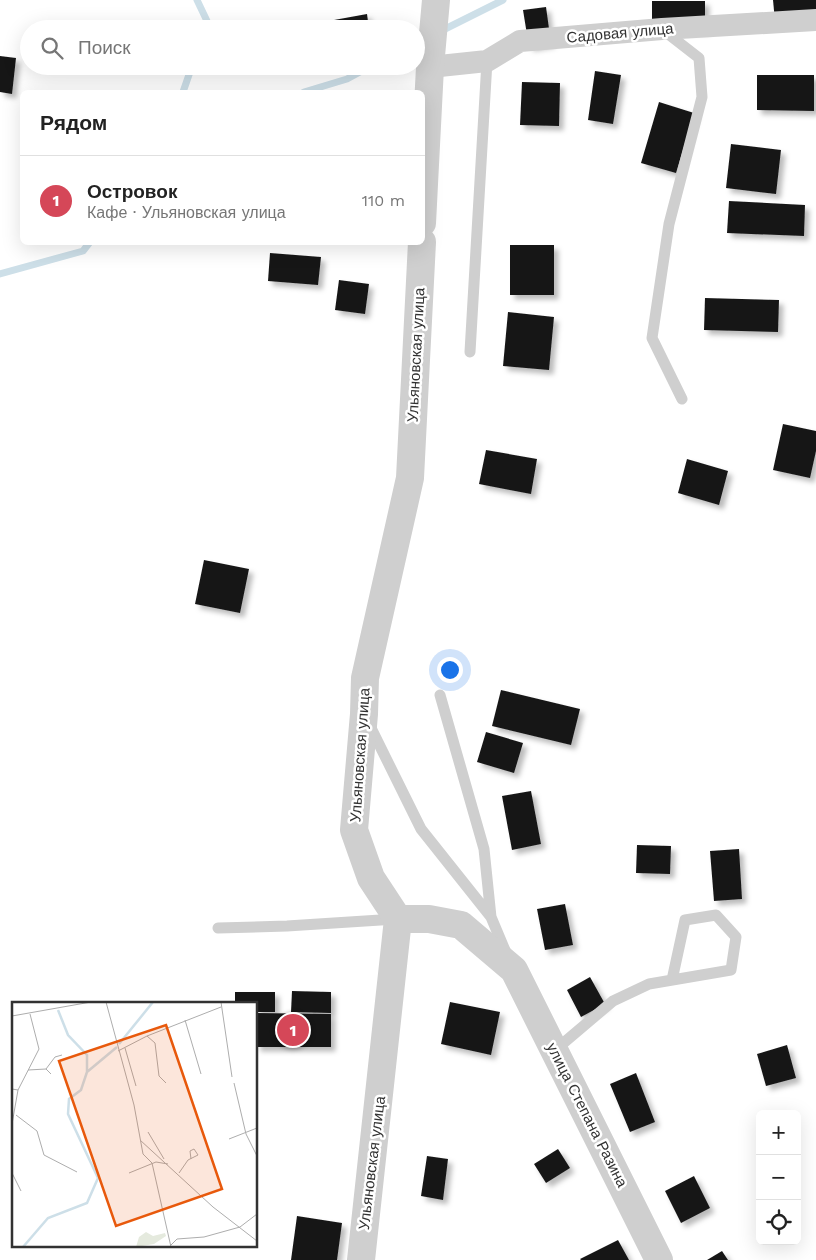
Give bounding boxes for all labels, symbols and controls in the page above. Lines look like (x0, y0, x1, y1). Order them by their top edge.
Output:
street label: Садовая улица (566, 19, 675, 47)
search box (20, 20, 425, 75)
icon: search (38, 34, 66, 62)
text: Поиск (78, 36, 131, 59)
text: Рядом (40, 110, 107, 135)
text: Островок (87, 180, 177, 203)
text: 1 (53, 191, 59, 210)
text: 110 m (362, 191, 405, 210)
text: Кафе · Ульяновская улица (87, 203, 286, 222)
street label: Ульяновская улица (403, 287, 429, 423)
your location (437, 657, 463, 683)
street label: Ульяновская улица (346, 686, 374, 823)
inset map (12, 1002, 258, 1248)
pin: 1 (277, 1011, 309, 1049)
street label: улица Степана Разина (543, 1040, 632, 1191)
street label: Ульяновская улица (355, 1094, 389, 1231)
map controls (756, 1110, 801, 1245)
button: + (756, 1110, 801, 1155)
button: − (756, 1155, 801, 1200)
button: locate (756, 1200, 801, 1245)

